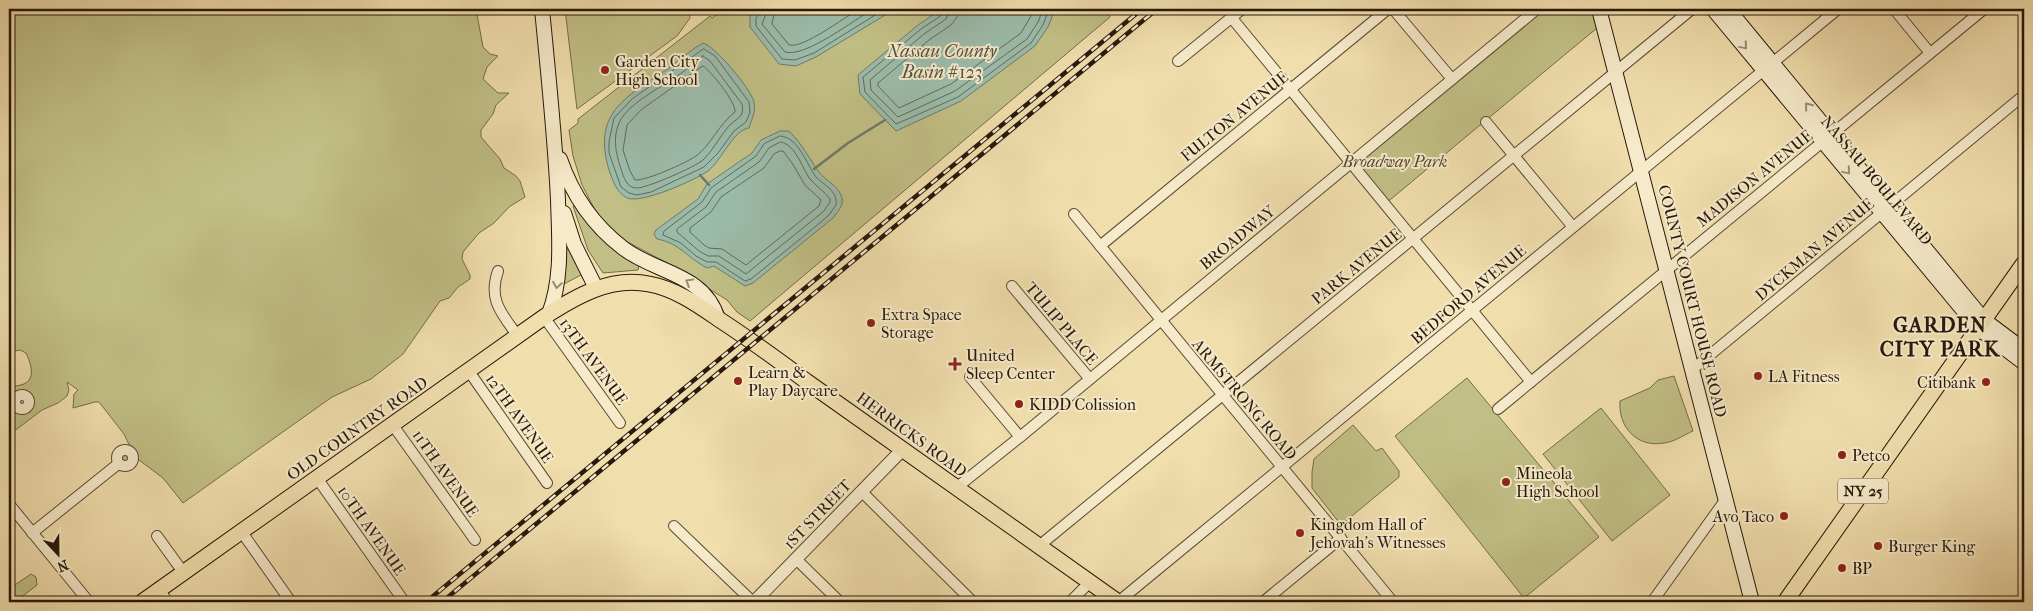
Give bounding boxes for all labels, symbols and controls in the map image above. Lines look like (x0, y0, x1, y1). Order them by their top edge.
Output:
water label: Nassau County Basin #123 (886, 41, 997, 83)
one-way arrow (1738, 41, 1747, 50)
place label: Garden City High School (615, 52, 700, 89)
marker: Garden City High School (599, 64, 611, 76)
street label: FULTON AVENUE (1177, 67, 1292, 166)
one-way arrow (1805, 103, 1814, 112)
street label: NASSAU BOULEVARD (1817, 112, 1936, 249)
street label: MADISON AVENUE (1693, 126, 1816, 231)
park label: Broadway Park (1342, 152, 1447, 171)
one-way arrow (1842, 166, 1851, 175)
street label: COUNTY COURT HOUSE ROAD (1654, 183, 1731, 419)
street label: DYCKMAN AVENUE (1751, 194, 1878, 305)
street label: BROADWAY (1196, 201, 1280, 274)
street label: PARK AVENUE (1308, 224, 1405, 308)
street label: BEDFORD AVENUE (1407, 241, 1530, 348)
street label: TULIP PLACE (1021, 278, 1102, 369)
one-way arrow (686, 279, 695, 289)
one-way arrow (552, 280, 562, 289)
place label: Extra Space Storage (881, 305, 962, 342)
district label: GARDEN CITY PARK (1880, 313, 2001, 361)
street label: 13TH AVENUE (556, 314, 632, 409)
marker: Extra Space Storage (865, 317, 877, 329)
street label: ARMSTRONG ROAD (1188, 334, 1301, 464)
place label: United Sleep Center (966, 346, 1055, 383)
marker: United Sleep Center (948, 357, 962, 371)
place label: Learn & Play Daycare (748, 363, 838, 400)
place label: LA Fitness (1768, 367, 1840, 386)
street label: 12TH AVENUE (482, 370, 558, 467)
marker: LA Fitness (1752, 370, 1764, 382)
street label: OLD COUNTRY ROAD (283, 373, 431, 484)
place label: Citibank (1917, 373, 1977, 392)
marker: Learn & Play Daycare (732, 375, 744, 387)
marker: Citibank (1980, 376, 1992, 388)
street label: HERRICKS ROAD (853, 388, 971, 481)
place label: KIDD Colission (1029, 395, 1137, 414)
marker: KIDD Colission (1013, 398, 1025, 410)
street label: 11TH AVENUE (408, 426, 483, 521)
place label: Petco (1852, 446, 1890, 465)
marker: Petco (1836, 449, 1848, 461)
place label: Mineola High School (1516, 464, 1600, 501)
street label: 1ST STREET (780, 476, 855, 553)
marker: Mineola High School (1500, 476, 1512, 488)
road number: NY 25 (1838, 478, 1888, 504)
street label: 10TH AVENUE (334, 482, 410, 579)
place label: Avo Taco (1712, 507, 1774, 526)
marker: Avo Taco (1778, 510, 1790, 522)
place label: Kingdom Hall of Jehovah’s Witnesses (1308, 515, 1446, 552)
marker: Kingdom Hall of Jehovah’s Witnesses (1294, 527, 1306, 539)
north arrow (32, 528, 82, 578)
place label: Burger King (1888, 537, 1976, 556)
marker: Burger King (1872, 540, 1884, 552)
text: N (54, 556, 71, 576)
place label: BP (1852, 559, 1872, 578)
marker: BP (1836, 562, 1848, 574)

